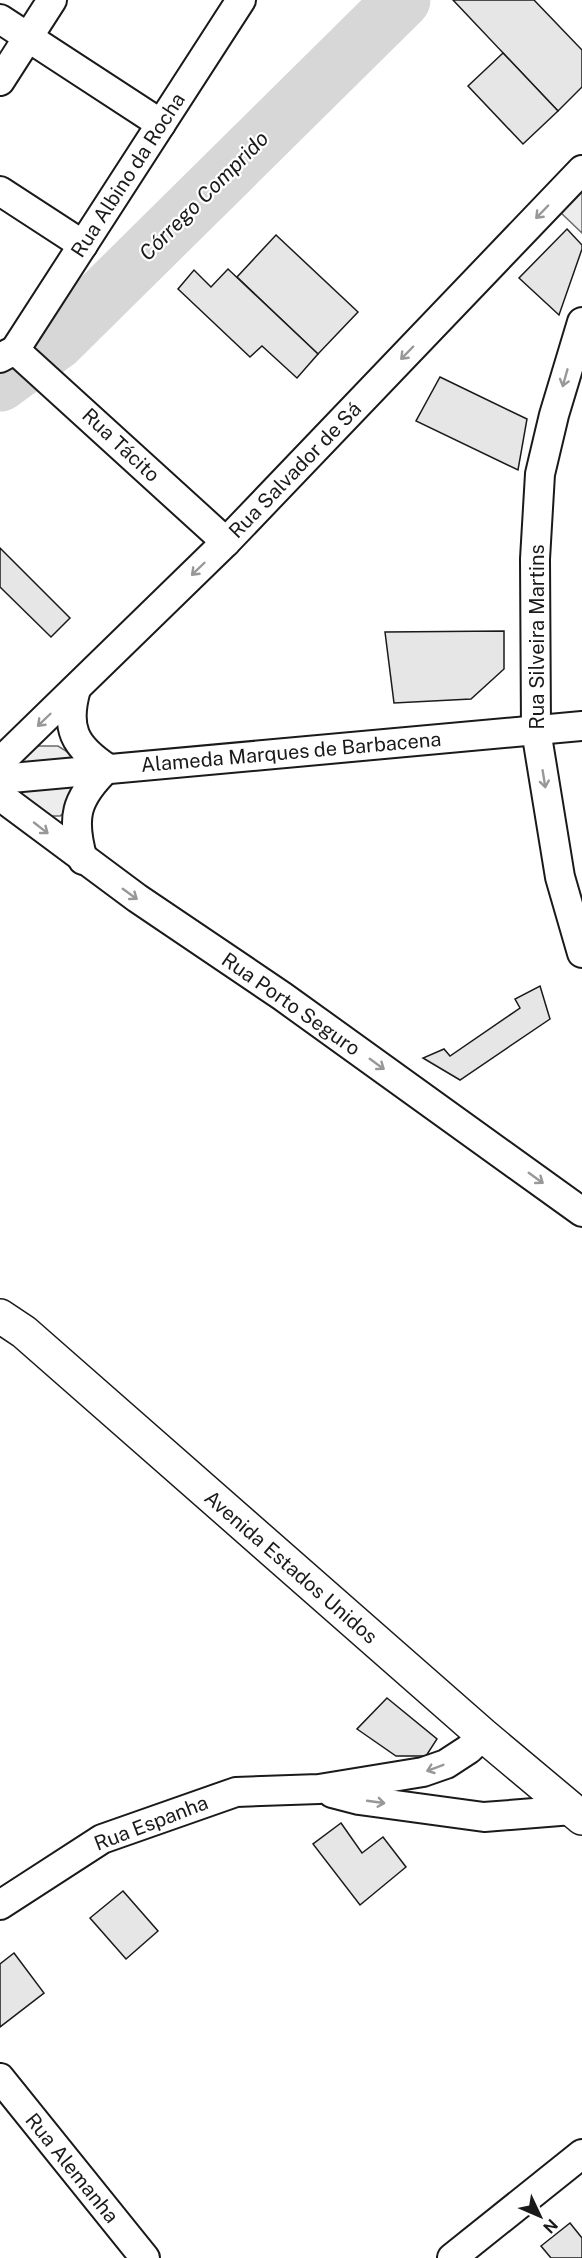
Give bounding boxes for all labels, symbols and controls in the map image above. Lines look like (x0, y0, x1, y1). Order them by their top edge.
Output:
street label: Rua Albino da Rocha (66, 88, 190, 262)
water label: Córrego Comprido (134, 126, 273, 265)
one-way arrow (534, 205, 549, 220)
one-way arrow (399, 346, 414, 361)
one-way arrow (559, 368, 570, 387)
street label: Rua Salvador de Sá (224, 397, 366, 543)
street label: Rua Tácito (77, 403, 165, 487)
street label: Rua Silveira Martins (525, 544, 549, 730)
one-way arrow (190, 561, 205, 576)
one-way arrow (36, 712, 51, 727)
street label: Alameda Marques de Barbacena (140, 727, 442, 777)
one-way arrow (539, 769, 550, 788)
one-way arrow (33, 822, 49, 835)
one-way arrow (122, 888, 138, 900)
street label: Rua Porto Seguro (217, 947, 365, 1061)
one-way arrow (369, 1058, 385, 1070)
one-way arrow (527, 1172, 543, 1184)
street label: Avenida Estados Unidos (200, 1485, 382, 1649)
one-way arrow (427, 1763, 445, 1774)
street label: Rua Espanha (91, 1790, 211, 1856)
one-way arrow (365, 1797, 385, 1808)
street label: Rua Alemanha (20, 2108, 124, 2228)
north arrow (510, 2186, 570, 2246)
text: N (539, 2215, 562, 2237)

